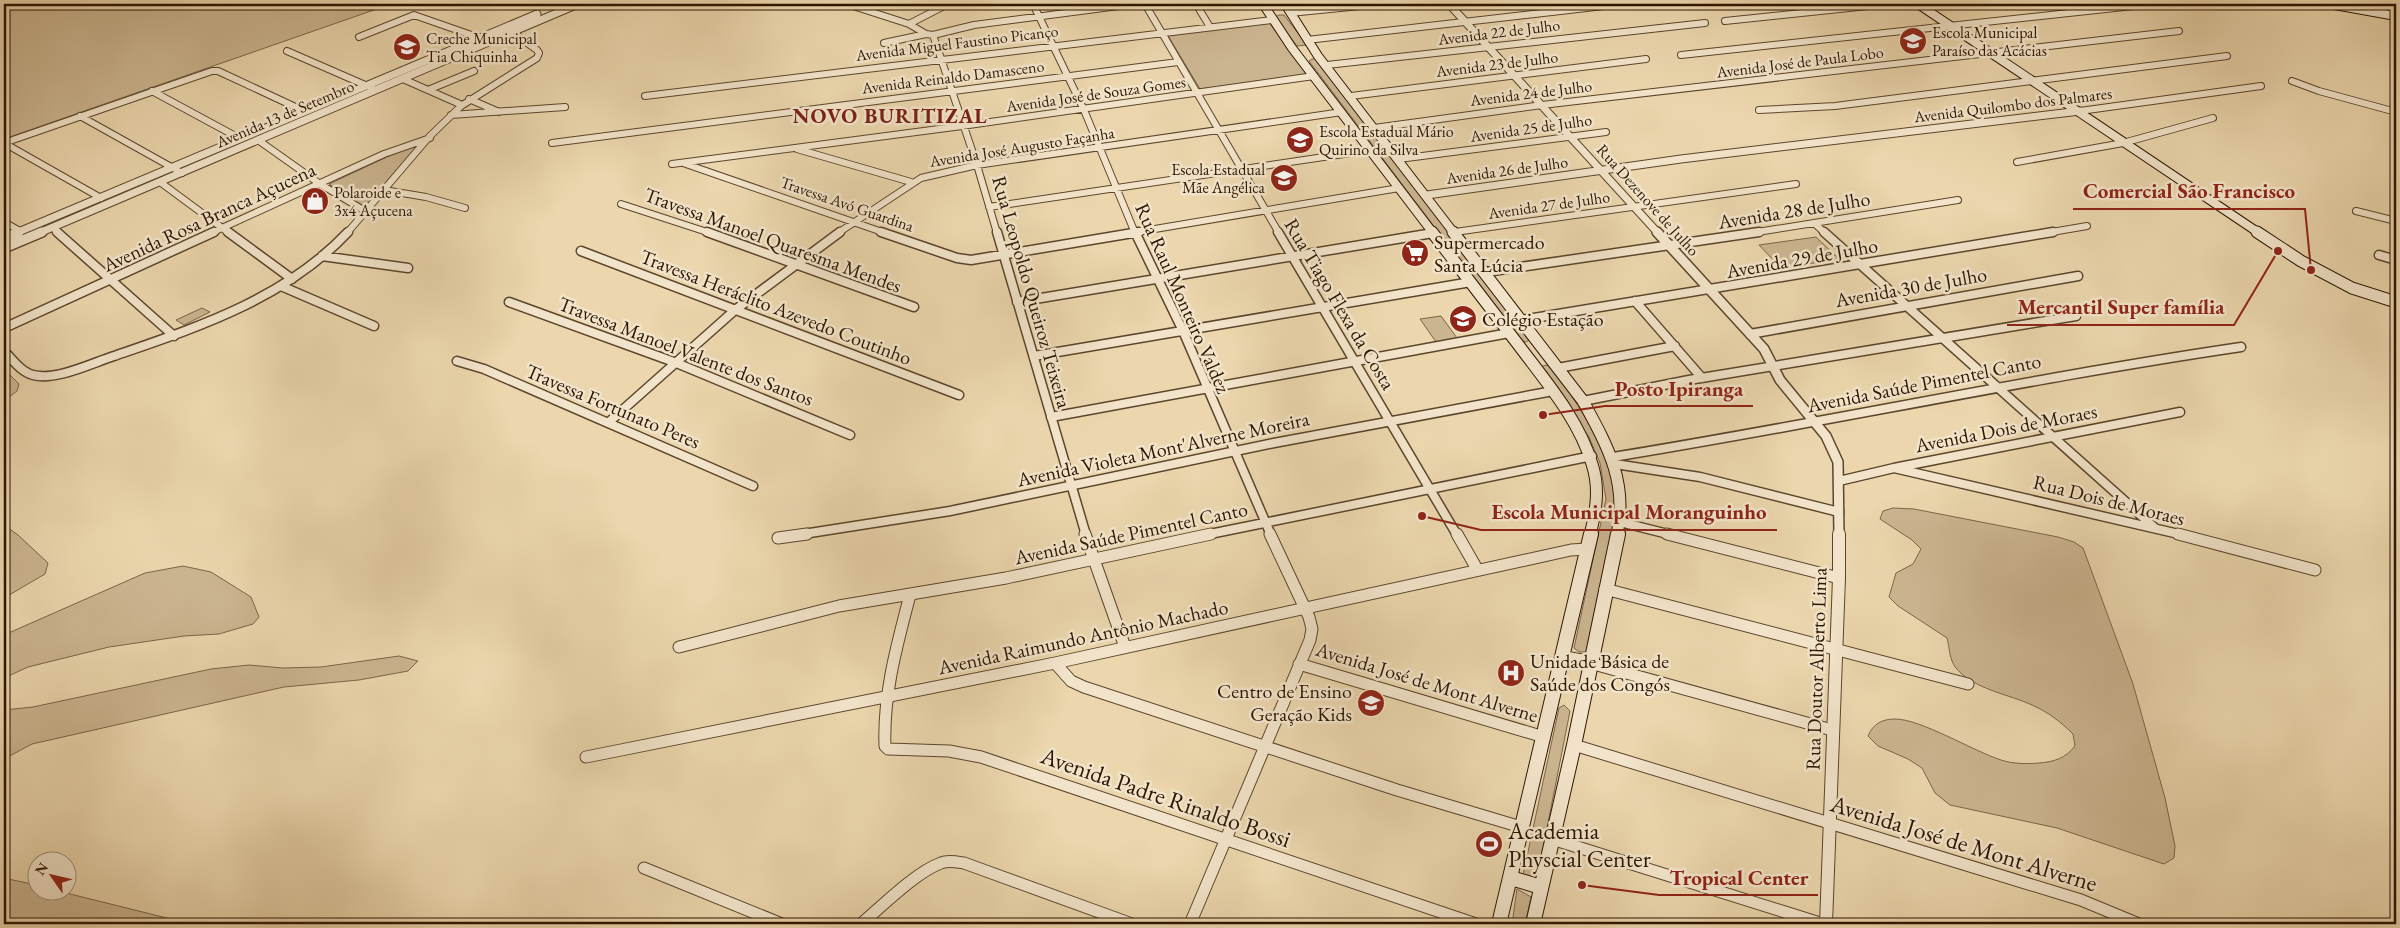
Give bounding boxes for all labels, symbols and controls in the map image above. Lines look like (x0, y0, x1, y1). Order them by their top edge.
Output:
street label: Avenida 22 de Julho (1436, 14, 1561, 50)
street label: Avenida Miguel Faustino Picanço (853, 20, 1060, 66)
place label: Escola Municipal Paraíso das Acácias (1932, 22, 2047, 61)
school or university icon: Escola Municipal Paraíso das Acácias (1898, 26, 1928, 56)
place label: Creche Municipal Tia Chiquinha (426, 28, 537, 67)
school or university icon: Creche Municipal Tia Chiquinha (392, 32, 422, 62)
street label: Avenida José de Paula Lobo (1714, 41, 1885, 83)
street label: Avenida 23 de Julho (1434, 46, 1559, 82)
street label: Avenida Reinaldo Damasceno (860, 55, 1045, 99)
street label: Avenida José de Souza Gomes (1004, 71, 1187, 117)
street label: Avenida 13 de Setembro (212, 75, 357, 153)
street label: Avenida 24 de Julho (1468, 75, 1593, 111)
street label: Avenida Quilombo dos Palmares (1912, 82, 2113, 128)
district label: NOVO BURITIZAL (792, 102, 988, 129)
street label: Avenida 25 de Julho (1468, 109, 1593, 147)
place label: Escola Estadual Mário Quirino da Silva (1319, 121, 1454, 160)
street label: Avenida José Augusto Façanha (927, 122, 1117, 172)
school or university icon: Escola Estadual Mário Quirino da Silva (1285, 125, 1315, 155)
street label: Rua Dezenove de Julho (1592, 140, 1704, 260)
street label: Avenida 26 de Julho (1444, 151, 1569, 189)
street label: Avenida Rosa Branca Açucena (97, 156, 320, 278)
place label: Escola Estadual Mãe Angélica (1171, 159, 1266, 198)
school or university icon: Escola Estadual Mãe Angélica (1269, 163, 1299, 193)
street label: Travessa Avó Guardina (778, 171, 917, 237)
street label: Rua Leopoldo Queiroz Teixeira (986, 173, 1078, 411)
callout: Comercial São Francisco (2073, 173, 2305, 209)
text: Comercial São Francisco (2083, 177, 2296, 204)
street label: Travessa Manoel Quaresma Mendes (641, 181, 905, 299)
place label: Polaroide e 3x4 Açucena (334, 182, 413, 221)
street label: Avenida 28 de Julho (1715, 185, 1872, 235)
shop icon: Polaroide e 3x4 Açucena (300, 186, 330, 216)
street label: Avenida 27 de Julho (1486, 186, 1611, 224)
street label: Rua Raul Monteiro Valdez (1129, 199, 1237, 398)
street label: Rua Tiago Flexa da Costa (1279, 214, 1401, 394)
place label: Supermercado Santa Lúcia (1434, 229, 1545, 278)
street label: Avenida 29 de Julho (1723, 232, 1880, 284)
supermarket icon: Supermercado Santa Lúcia (1400, 238, 1430, 268)
street label: Travessa Heráclito Azevedo Coutinho (637, 243, 915, 371)
street label: Avenida 30 de Julho (1832, 261, 1989, 313)
callout: Mercantil Super família (2007, 289, 2234, 325)
street label: Travessa Manoel Valente dos Santos (555, 290, 817, 412)
text: Mercantil Super família (2018, 293, 2225, 320)
school or university icon: Colégio Estação (1448, 304, 1478, 334)
place label: Colégio Estação (1482, 306, 1604, 332)
street label: Avenida Saúde Pimentel Canto (1804, 348, 2043, 419)
street label: Travessa Fortunato Peres (522, 357, 704, 455)
callout: Posto Ipiranga (1605, 370, 1753, 406)
text: Posto Ipiranga (1615, 375, 1744, 402)
street label: Avenida Dois de Moraes (1912, 398, 2099, 459)
street label: Avenida Violeta Mont'Alverne Moreira (1014, 405, 1312, 493)
street label: Rua Dois de Moraes (2030, 469, 2188, 531)
callout: Escola Municipal Moranguinho (1481, 494, 1777, 530)
street label: Avenida Saúde Pimentel Canto (1011, 496, 1250, 571)
text: Escola Municipal Moranguinho (1491, 498, 1767, 525)
street label: Rua Doutor Alberto Lima (1799, 567, 1833, 771)
street label: Avenida Raimundo Antônio Machado (935, 594, 1230, 681)
street label: Avenida José de Mont Alverne (1312, 635, 1541, 728)
place label: Unidade Básica de Saúde dos Congós (1530, 648, 1670, 697)
hospital icon: Unidade Básica de Saúde dos Congós (1496, 658, 1526, 688)
place label: Centro de Ensino Geração Kids (1217, 678, 1352, 727)
school or university icon: Centro de Ensino Geração Kids (1356, 688, 1386, 718)
street label: Avenida Padre Rinaldo Bossi (1036, 739, 1295, 854)
street label: Avenida José de Mont Alverne (1826, 787, 2101, 898)
place label: Academia Physcial Center (1507, 815, 1651, 874)
sports icon: Academia Physcial Center (1474, 829, 1504, 859)
north arrow (28, 850, 78, 900)
text: N (31, 858, 52, 878)
callout: Tropical Center (1659, 859, 1818, 895)
text: Tropical Center (1669, 864, 1809, 891)

